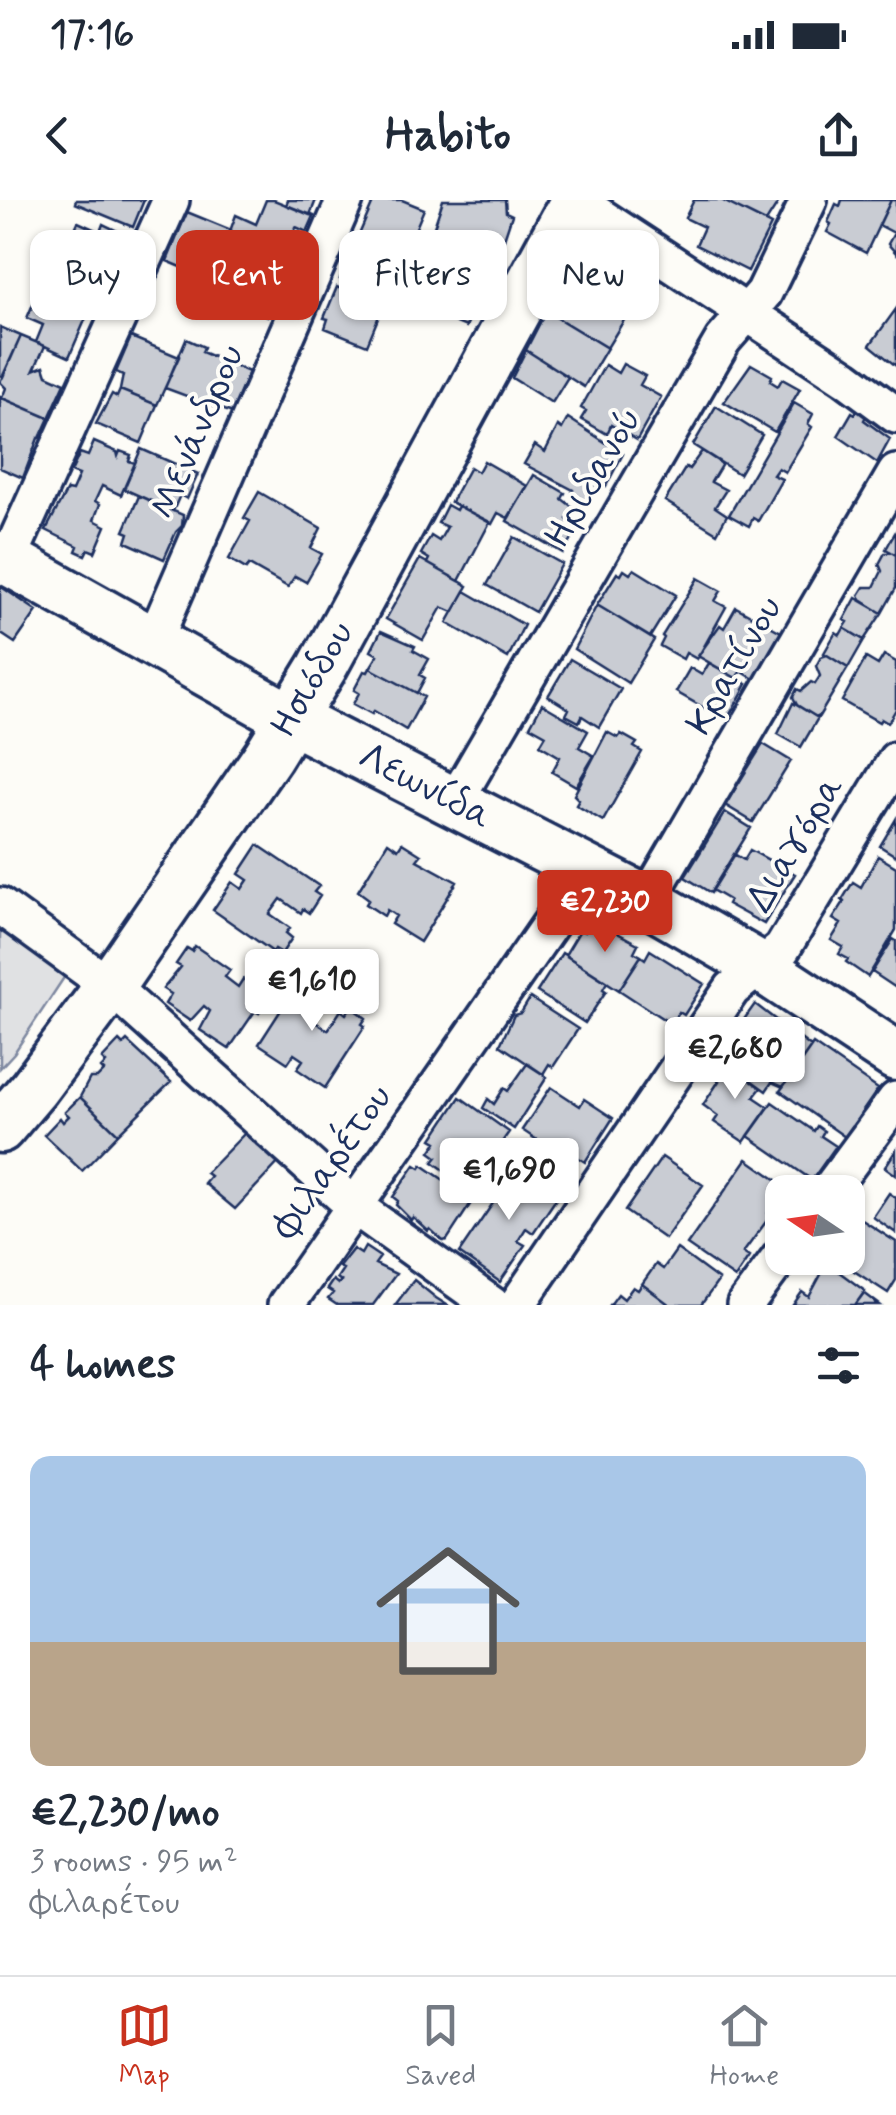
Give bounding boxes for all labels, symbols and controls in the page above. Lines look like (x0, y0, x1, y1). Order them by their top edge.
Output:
text: 17:16 (50, 11, 134, 60)
text: Habito (385, 106, 511, 165)
icon: back (30, 108, 85, 163)
icon: share (811, 108, 866, 163)
chip: Buy (30, 230, 156, 320)
chip: Rent (176, 230, 319, 320)
chip: Filters (339, 230, 507, 320)
chip: New (527, 230, 659, 320)
street label: Μενάνδρου (139, 337, 257, 527)
street label: Ηριδανού (534, 399, 654, 557)
street label: Κρατίνου (676, 588, 794, 744)
street label: Ησιόδου (260, 613, 366, 747)
street label: Λεωνίδα (350, 733, 500, 841)
street label: Διαγόρα (736, 766, 856, 922)
pin: €2,230 (524, 870, 686, 955)
text: €2,230 (559, 881, 651, 923)
pin: €1,610 (231, 949, 393, 1034)
text: €1,610 (267, 960, 357, 1002)
pin: €2,680 (654, 1017, 816, 1102)
text: €2,680 (687, 1028, 783, 1070)
street label: Φιλαρέτου (260, 1075, 404, 1250)
pin: €1,690 (428, 1138, 590, 1223)
text: €1,690 (462, 1149, 556, 1191)
north arrow (765, 1175, 865, 1275)
map controls (765, 1175, 865, 1275)
text: 4 homes (30, 1338, 176, 1393)
icon: filters (811, 1338, 866, 1393)
icon: home (358, 1521, 538, 1701)
text: €2,230/mo (30, 1786, 220, 1841)
text: 3 rooms · 95 m² (30, 1841, 238, 1883)
text: Φιλαρέτου (30, 1883, 179, 1925)
tab: Map (117, 1998, 172, 2095)
tab: Saved (405, 1998, 476, 2095)
tab: Home (710, 1998, 779, 2095)

